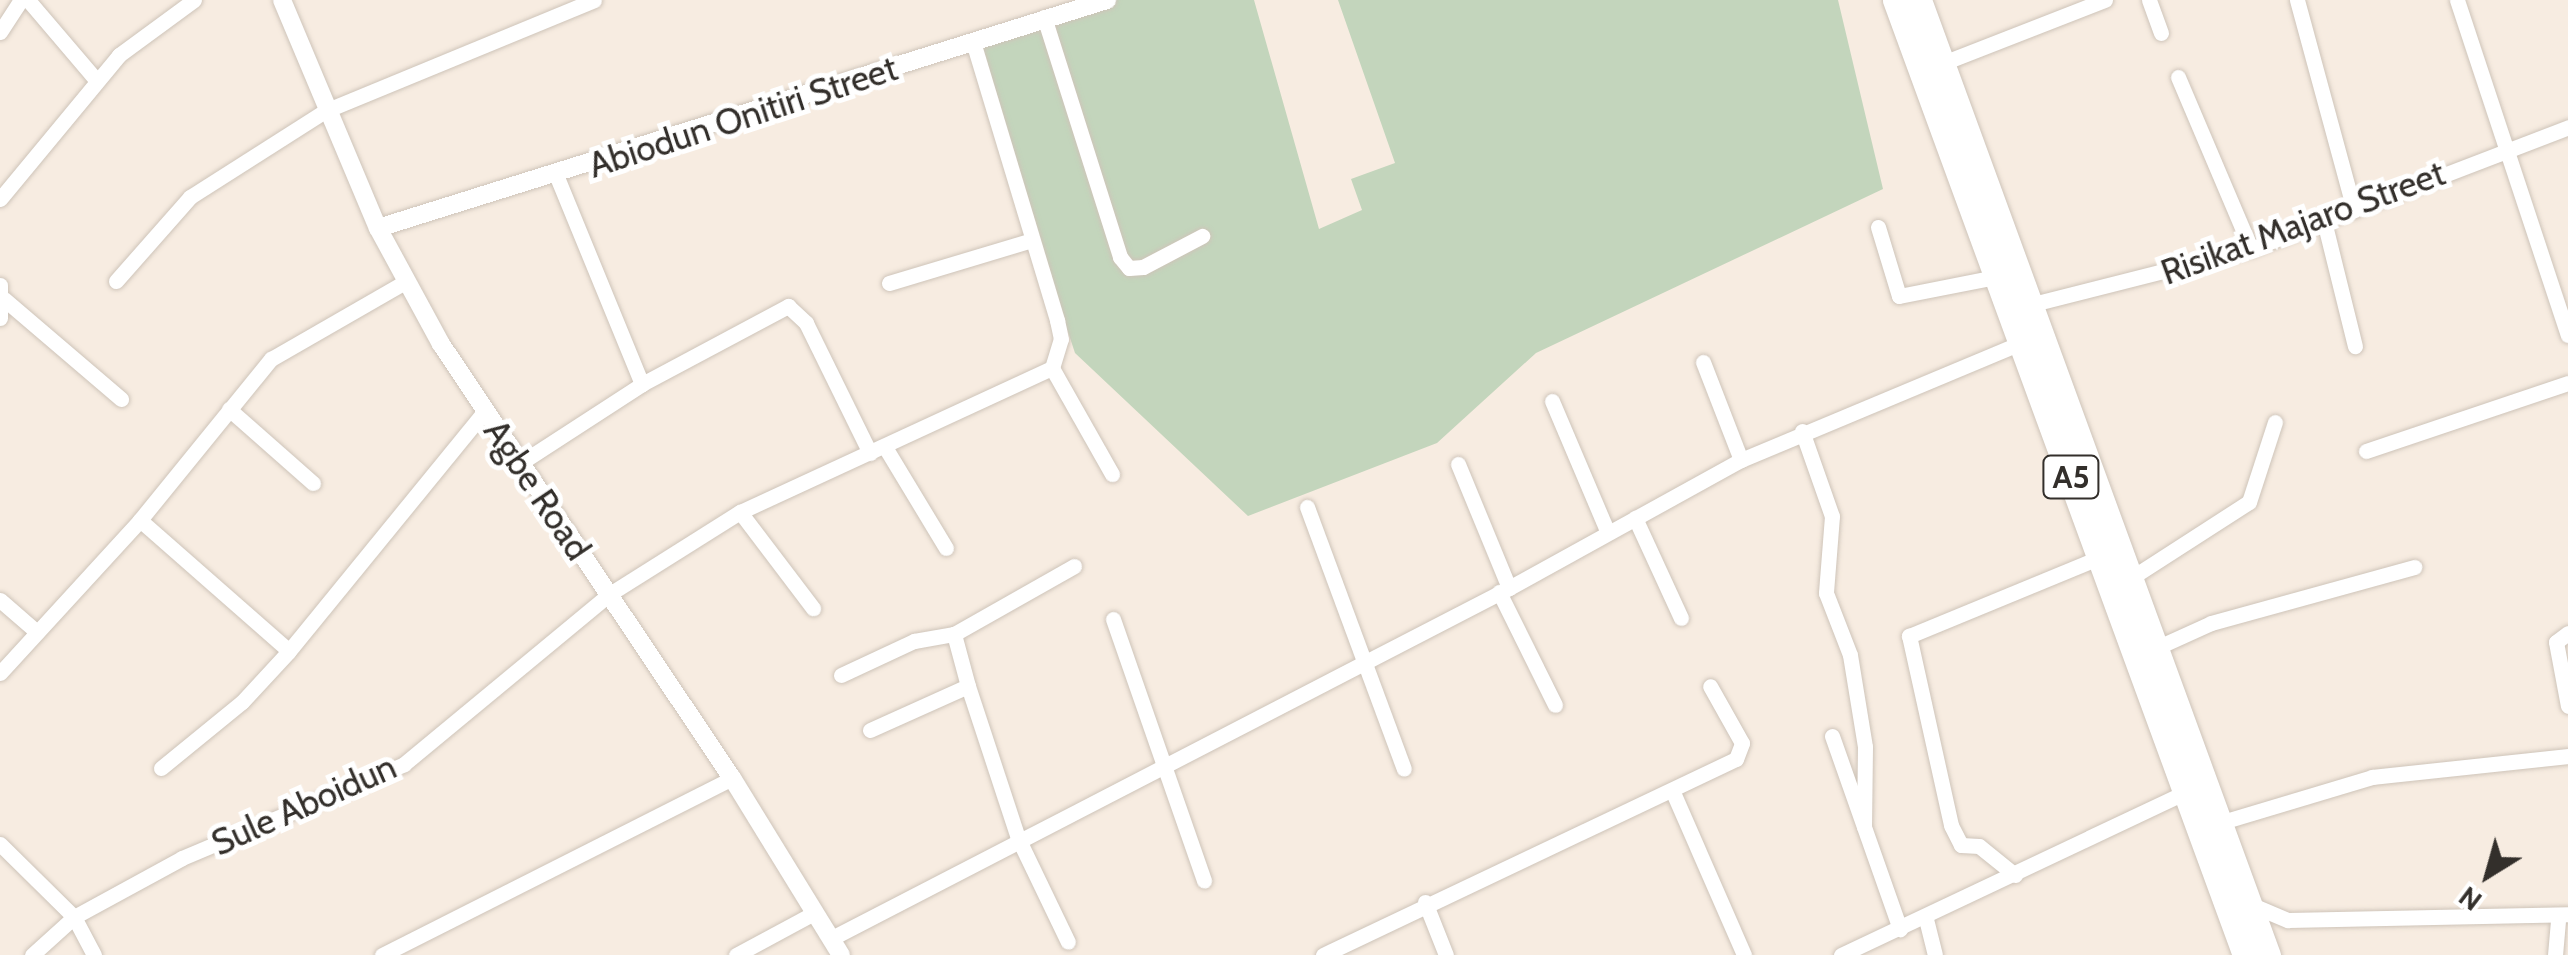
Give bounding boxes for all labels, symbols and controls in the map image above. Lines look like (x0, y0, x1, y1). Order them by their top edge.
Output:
street label: Abiodun Onitiri Street (583, 47, 903, 187)
street label: Risikat Majaro Street (2155, 152, 2451, 294)
street label: Agbe Road (475, 412, 599, 568)
road number: A5 (2041, 450, 2101, 504)
street label: Sule Aboidun (205, 746, 403, 864)
north arrow (2438, 825, 2538, 925)
text: N (2452, 879, 2488, 918)

